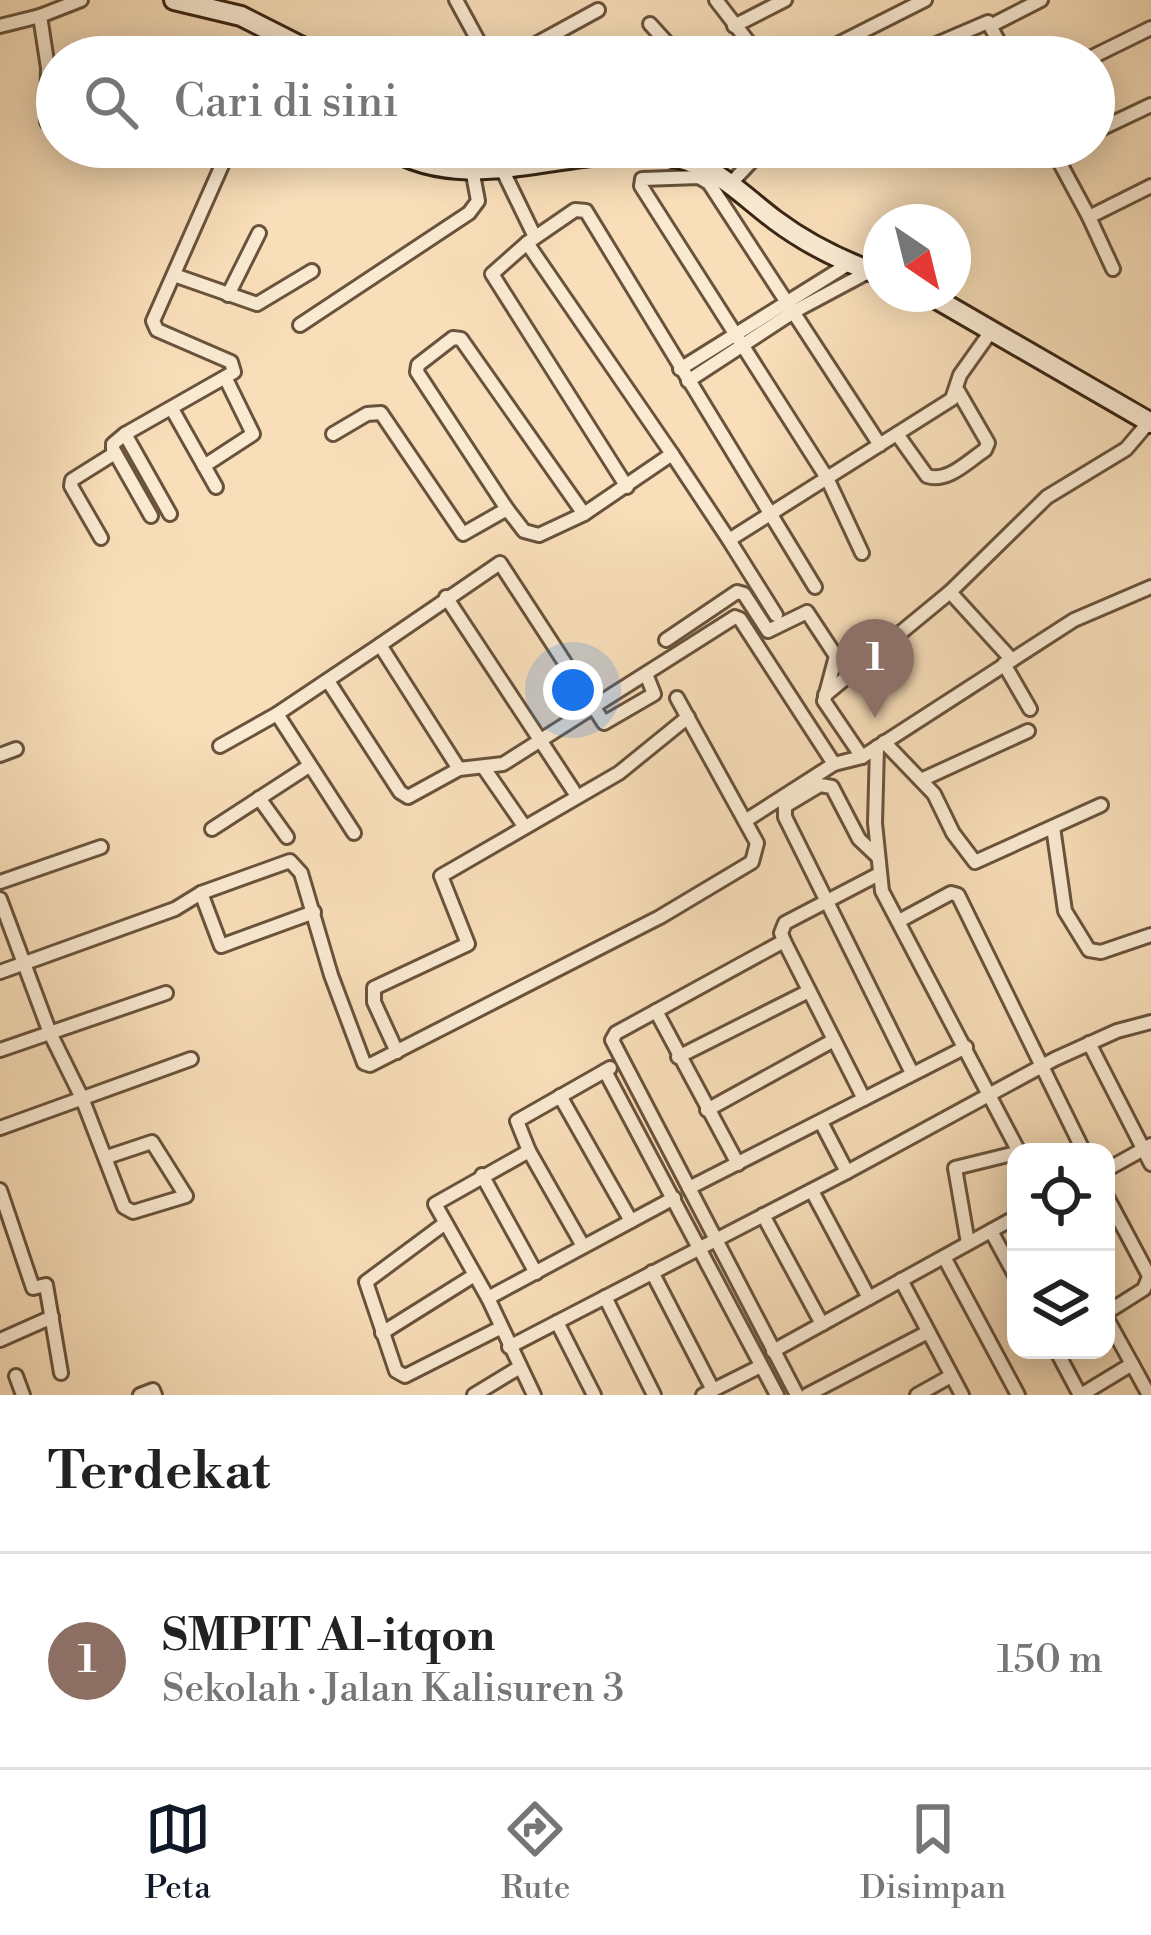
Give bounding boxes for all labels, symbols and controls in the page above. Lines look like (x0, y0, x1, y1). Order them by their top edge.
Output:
search box (36, 36, 1115, 168)
icon: search (78, 69, 144, 135)
text: Cari di sini (174, 74, 398, 131)
north arrow (863, 204, 971, 312)
pin: 1 (836, 619, 914, 718)
your location (543, 660, 603, 720)
map controls (1007, 1143, 1115, 1359)
button: locate (1007, 1143, 1115, 1251)
button: layers (1007, 1251, 1115, 1359)
text: Terdekat (48, 1441, 270, 1505)
text: SMPIT Al-itqon (162, 1608, 495, 1665)
text: 1 (78, 1636, 96, 1685)
text: 150 m (997, 1636, 1103, 1685)
text: Sekolah · Jalan Kalisuren 3 (162, 1665, 624, 1714)
tab: Peta (145, 1796, 211, 1909)
tab: Rute (501, 1796, 570, 1909)
tab: Disimpan (860, 1796, 1006, 1909)

